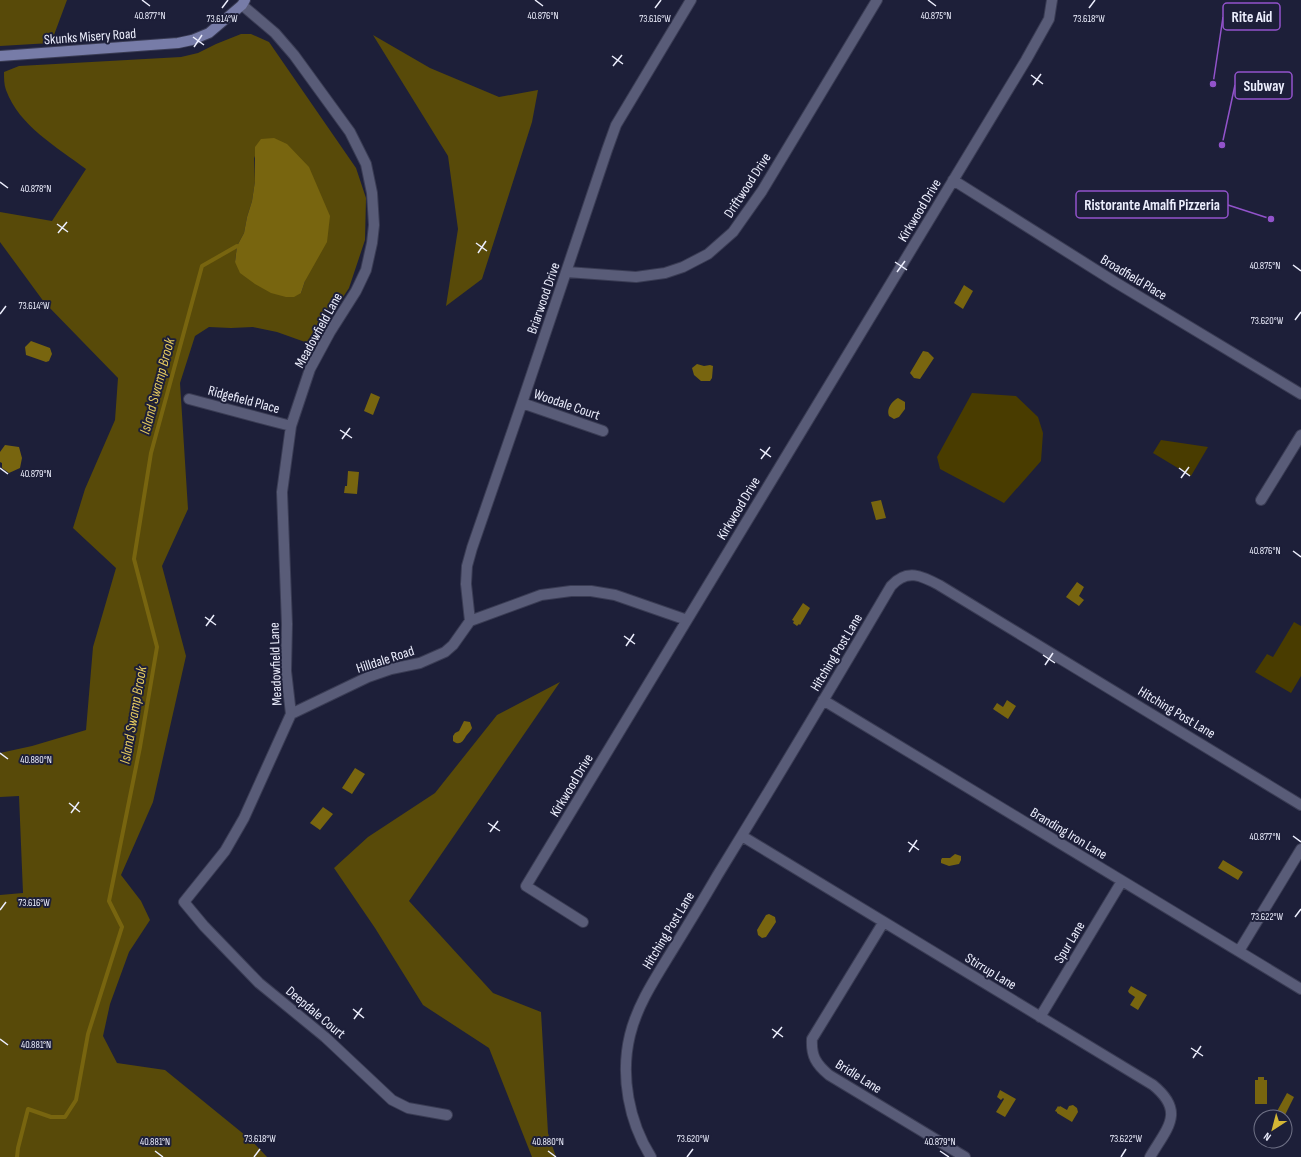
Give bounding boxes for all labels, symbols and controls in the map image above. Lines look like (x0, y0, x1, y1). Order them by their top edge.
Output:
callout: Rite Aid (1223, 3, 1280, 30)
text: Rite Aid (1232, 8, 1272, 27)
text: 40.877°N (135, 10, 165, 22)
text: 40.876°N (528, 10, 558, 22)
text: 40.875°N (921, 10, 951, 22)
text: 73.614°W (206, 13, 238, 25)
text: 73.616°W (639, 13, 671, 25)
text: 73.618°W (1073, 13, 1105, 25)
street label: Skunks Misery Road (43, 25, 137, 48)
callout: Subway (1235, 72, 1292, 99)
text: Subway (1244, 77, 1285, 96)
street label: Driftwood Drive (720, 150, 775, 221)
street label: Kirkwood Drive (894, 176, 945, 245)
text: 40.878°N (21, 183, 51, 195)
callout: Ristorante Amalfi Pizzeria (1076, 191, 1228, 218)
text: Ristorante Amalfi Pizzeria (1084, 196, 1220, 215)
street label: Broadfield Place (1097, 251, 1170, 304)
street label: Briarwood Drive (523, 260, 564, 336)
text: 40.875°N (1250, 260, 1280, 272)
street label: Meadowfield Lane (291, 290, 346, 371)
text: 73.614°W (18, 300, 50, 312)
text: 73.620°W (1251, 315, 1284, 327)
water label: Island Swamp Brook (136, 336, 180, 436)
street label: Ridgefield Place (206, 382, 282, 417)
street label: Woodale Court (531, 385, 602, 424)
text: 40.879°N (20, 468, 52, 480)
street label: Kirkwood Drive (713, 474, 764, 543)
text: 40.876°N (1250, 545, 1280, 557)
street label: Hitching Post Lane (807, 610, 866, 694)
street label: Meadowfield Lane (266, 622, 285, 706)
street label: Hilldale Road (354, 642, 416, 677)
water label: Island Swamp Brook (116, 664, 151, 765)
street label: Hitching Post Lane (1135, 683, 1219, 742)
street label: Kirkwood Drive (546, 751, 597, 820)
text: 40.880°N (20, 754, 52, 766)
street label: Branding Iron Lane (1027, 804, 1110, 863)
text: 40.877°N (1250, 831, 1280, 843)
street label: Hitching Post Lane (639, 888, 698, 972)
text: 73.616°W (18, 897, 50, 909)
text: 73.622°W (1251, 911, 1284, 923)
street label: Spur Lane (1050, 918, 1089, 966)
street label: Stirrup Lane (962, 949, 1020, 993)
street label: Deepdale Court (282, 983, 349, 1042)
text: 40.881°N (21, 1039, 51, 1051)
street label: Bridle Lane (832, 1056, 885, 1097)
north arrow (1253, 1109, 1293, 1149)
text: N (1261, 1130, 1274, 1144)
text: 73.618°W (244, 1133, 276, 1145)
text: 73.620°W (677, 1133, 710, 1145)
text: 73.622°W (1110, 1133, 1143, 1145)
text: 40.881°N (140, 1136, 170, 1148)
text: 40.880°N (532, 1136, 564, 1148)
text: 40.879°N (924, 1136, 956, 1148)

